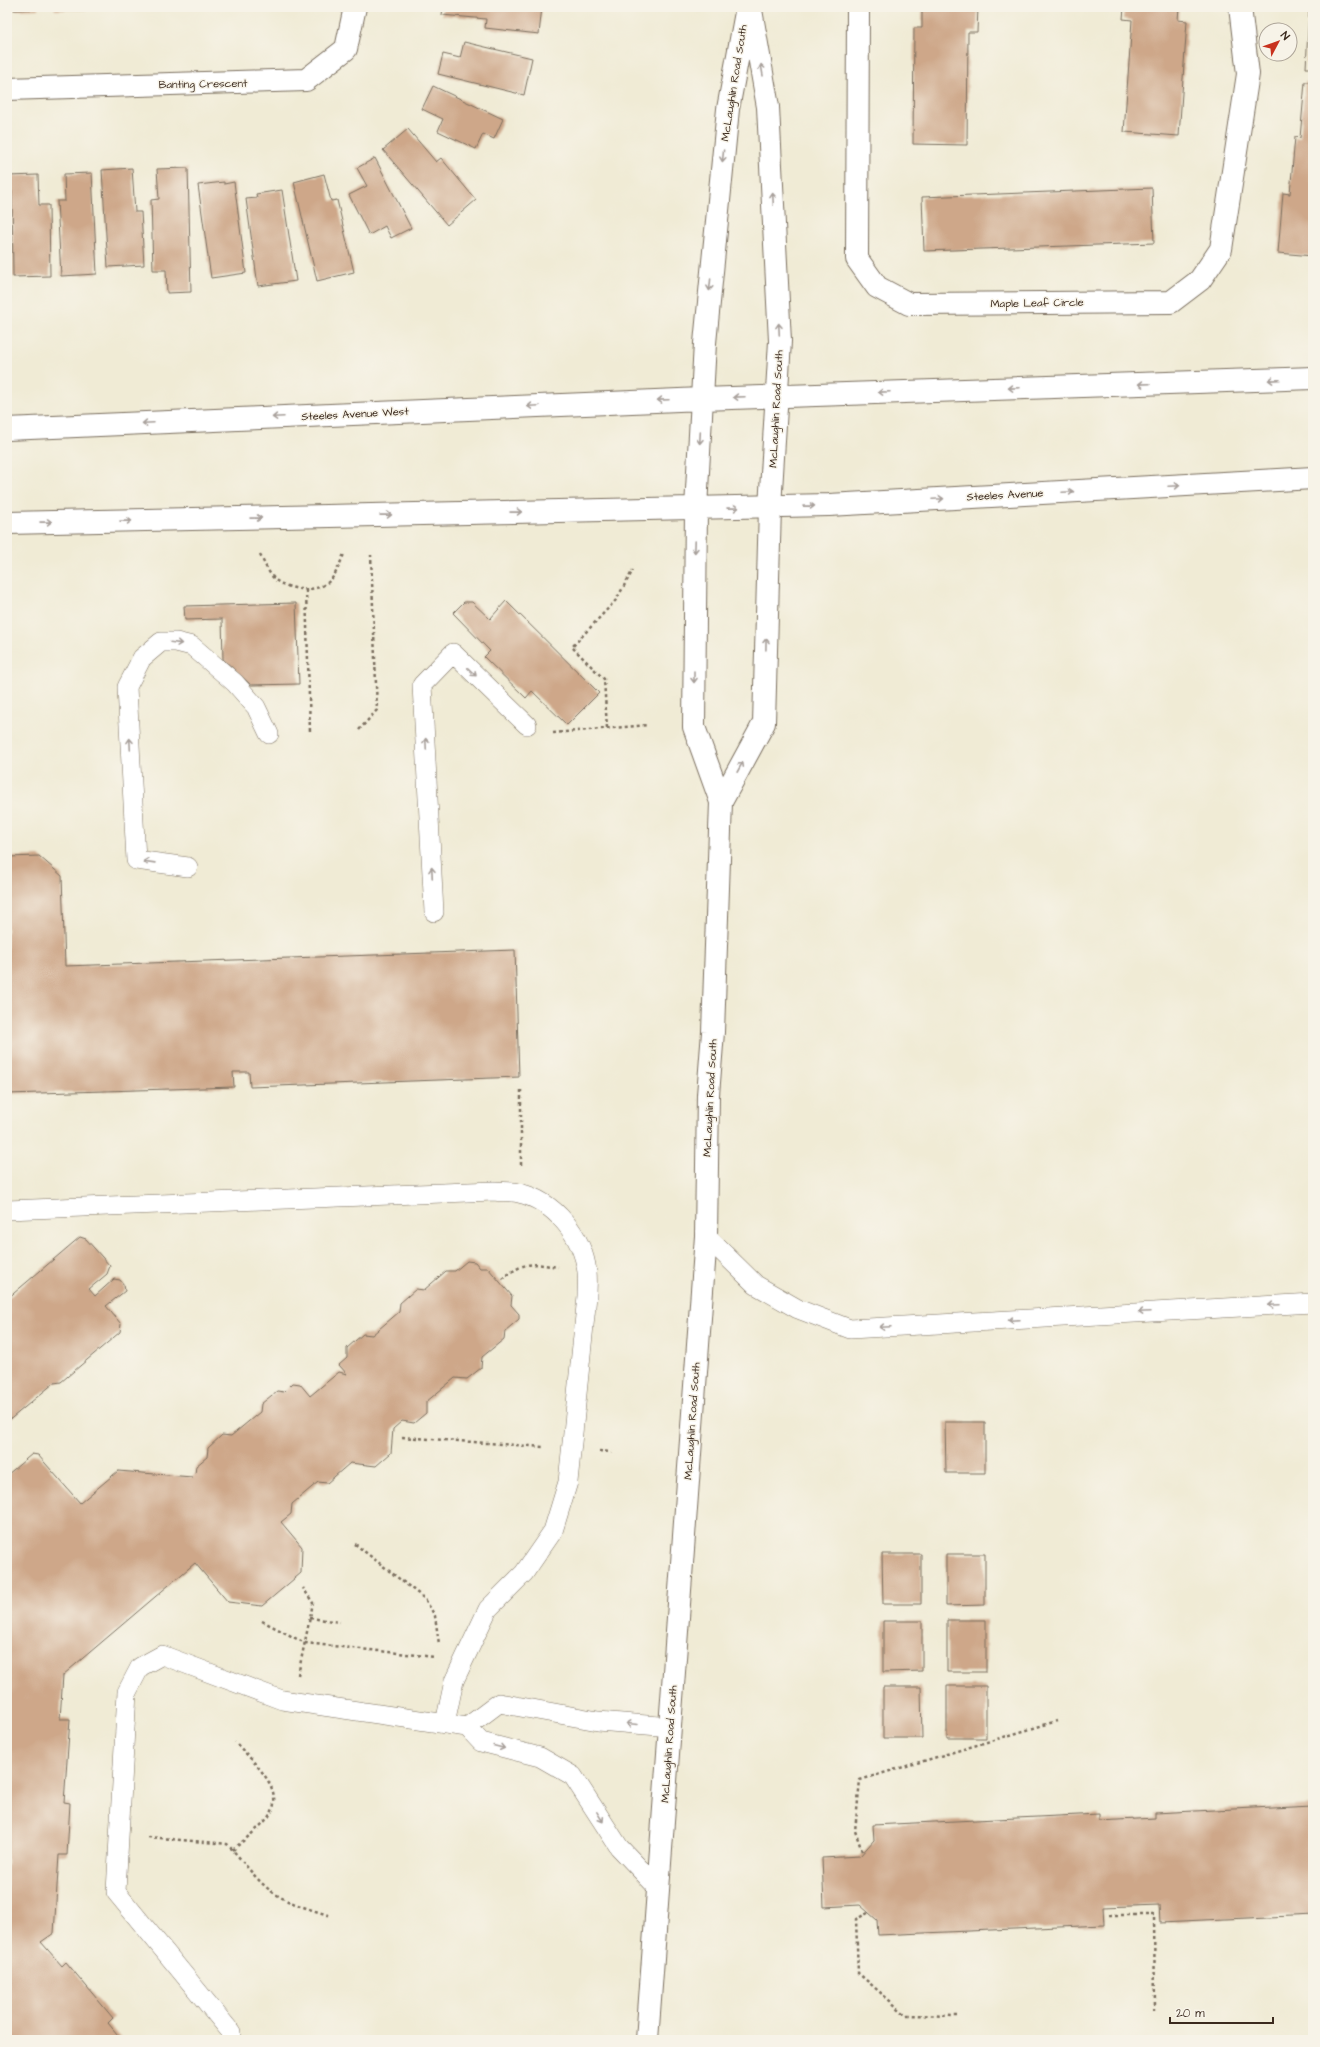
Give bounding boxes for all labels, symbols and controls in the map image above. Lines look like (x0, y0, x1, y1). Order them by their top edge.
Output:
north arrow (1258, 22, 1298, 62)
street label: McLaughlin Road South (717, 23, 752, 142)
text: N (1277, 28, 1293, 43)
one-way arrow (758, 64, 766, 77)
street label: Banting Crescent (158, 76, 248, 93)
one-way arrow (720, 149, 727, 162)
one-way arrow (769, 193, 776, 206)
one-way arrow (707, 278, 714, 291)
street label: Maple Leaf Circle (990, 295, 1084, 311)
one-way arrow (775, 323, 783, 336)
street label: McLaughlin Road South (765, 349, 788, 468)
one-way arrow (1268, 376, 1281, 383)
one-way arrow (1138, 380, 1151, 388)
one-way arrow (1008, 384, 1021, 392)
one-way arrow (878, 389, 891, 396)
one-way arrow (733, 394, 746, 401)
one-way arrow (657, 396, 670, 404)
one-way arrow (527, 402, 540, 410)
street label: Steeles Avenue West (301, 404, 410, 424)
one-way arrow (272, 414, 285, 421)
one-way arrow (142, 419, 155, 427)
one-way arrow (696, 431, 704, 444)
one-way arrow (1167, 482, 1180, 489)
street label: Steeles Avenue (966, 485, 1044, 504)
one-way arrow (1061, 488, 1074, 495)
one-way arrow (931, 495, 944, 503)
one-way arrow (802, 502, 815, 509)
one-way arrow (726, 504, 739, 511)
one-way arrow (509, 509, 522, 516)
one-way arrow (379, 511, 392, 519)
one-way arrow (249, 514, 262, 522)
one-way arrow (119, 517, 132, 524)
one-way arrow (39, 518, 52, 526)
one-way arrow (691, 540, 699, 553)
one-way arrow (762, 638, 770, 651)
one-way arrow (169, 639, 182, 647)
one-way arrow (467, 667, 477, 677)
one-way arrow (690, 670, 698, 683)
one-way arrow (126, 738, 134, 751)
one-way arrow (422, 738, 429, 751)
one-way arrow (737, 761, 744, 773)
one-way arrow (143, 858, 156, 866)
one-way arrow (429, 867, 436, 880)
street label: McLaughlin Road South (699, 1038, 722, 1157)
one-way arrow (1268, 1301, 1281, 1308)
one-way arrow (1138, 1309, 1151, 1316)
one-way arrow (1008, 1316, 1021, 1323)
one-way arrow (879, 1324, 892, 1331)
street label: McLaughlin Road South (680, 1361, 705, 1480)
street label: McLaughlin Road South (657, 1684, 682, 1803)
one-way arrow (626, 1720, 639, 1727)
one-way arrow (492, 1743, 505, 1751)
one-way arrow (597, 1811, 605, 1823)
scale bar (1170, 1999, 1273, 2025)
text: 20 m (1176, 2005, 1205, 2022)

